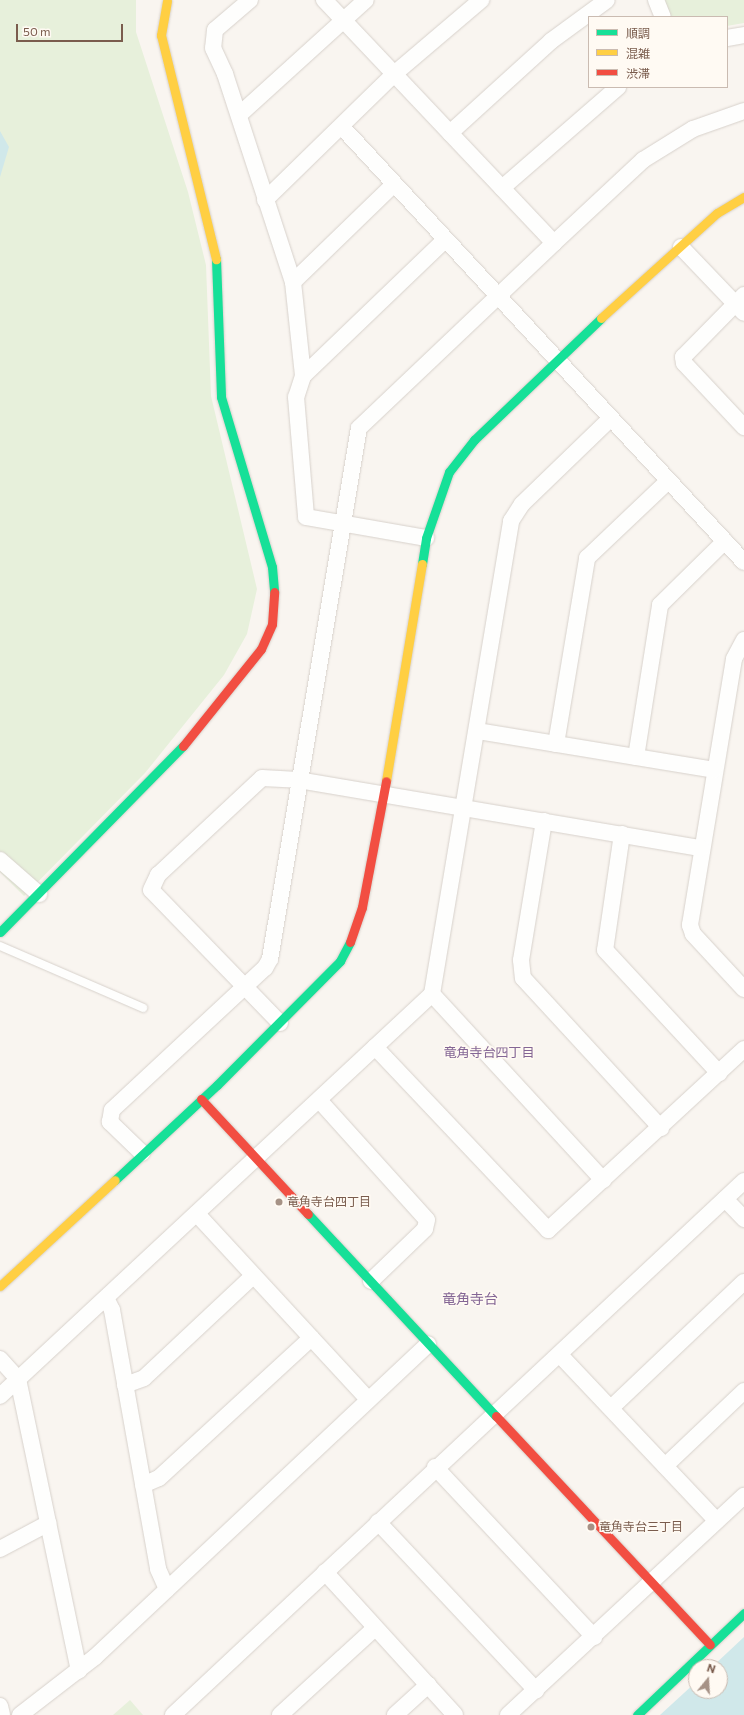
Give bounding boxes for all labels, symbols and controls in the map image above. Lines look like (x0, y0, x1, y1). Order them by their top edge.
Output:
scale bar (18, 16, 125, 42)
legend (588, 16, 728, 88)
text: 50 m (23, 24, 51, 38)
text: 順調 (626, 26, 650, 40)
text: 混雑 (626, 46, 650, 60)
text: 渋滞 (626, 66, 650, 80)
district label: 竜角寺台四丁目 (444, 1044, 534, 1060)
place label: 竜角寺台四丁目 (287, 1195, 371, 1209)
marker: 竜角寺台四丁目 (274, 1197, 284, 1207)
district label: 竜角寺台 (442, 1291, 498, 1307)
place label: 竜角寺台三丁目 (599, 1520, 683, 1534)
marker: 竜角寺台三丁目 (586, 1522, 596, 1532)
north arrow (688, 1659, 728, 1699)
text: N (706, 1661, 717, 1676)

